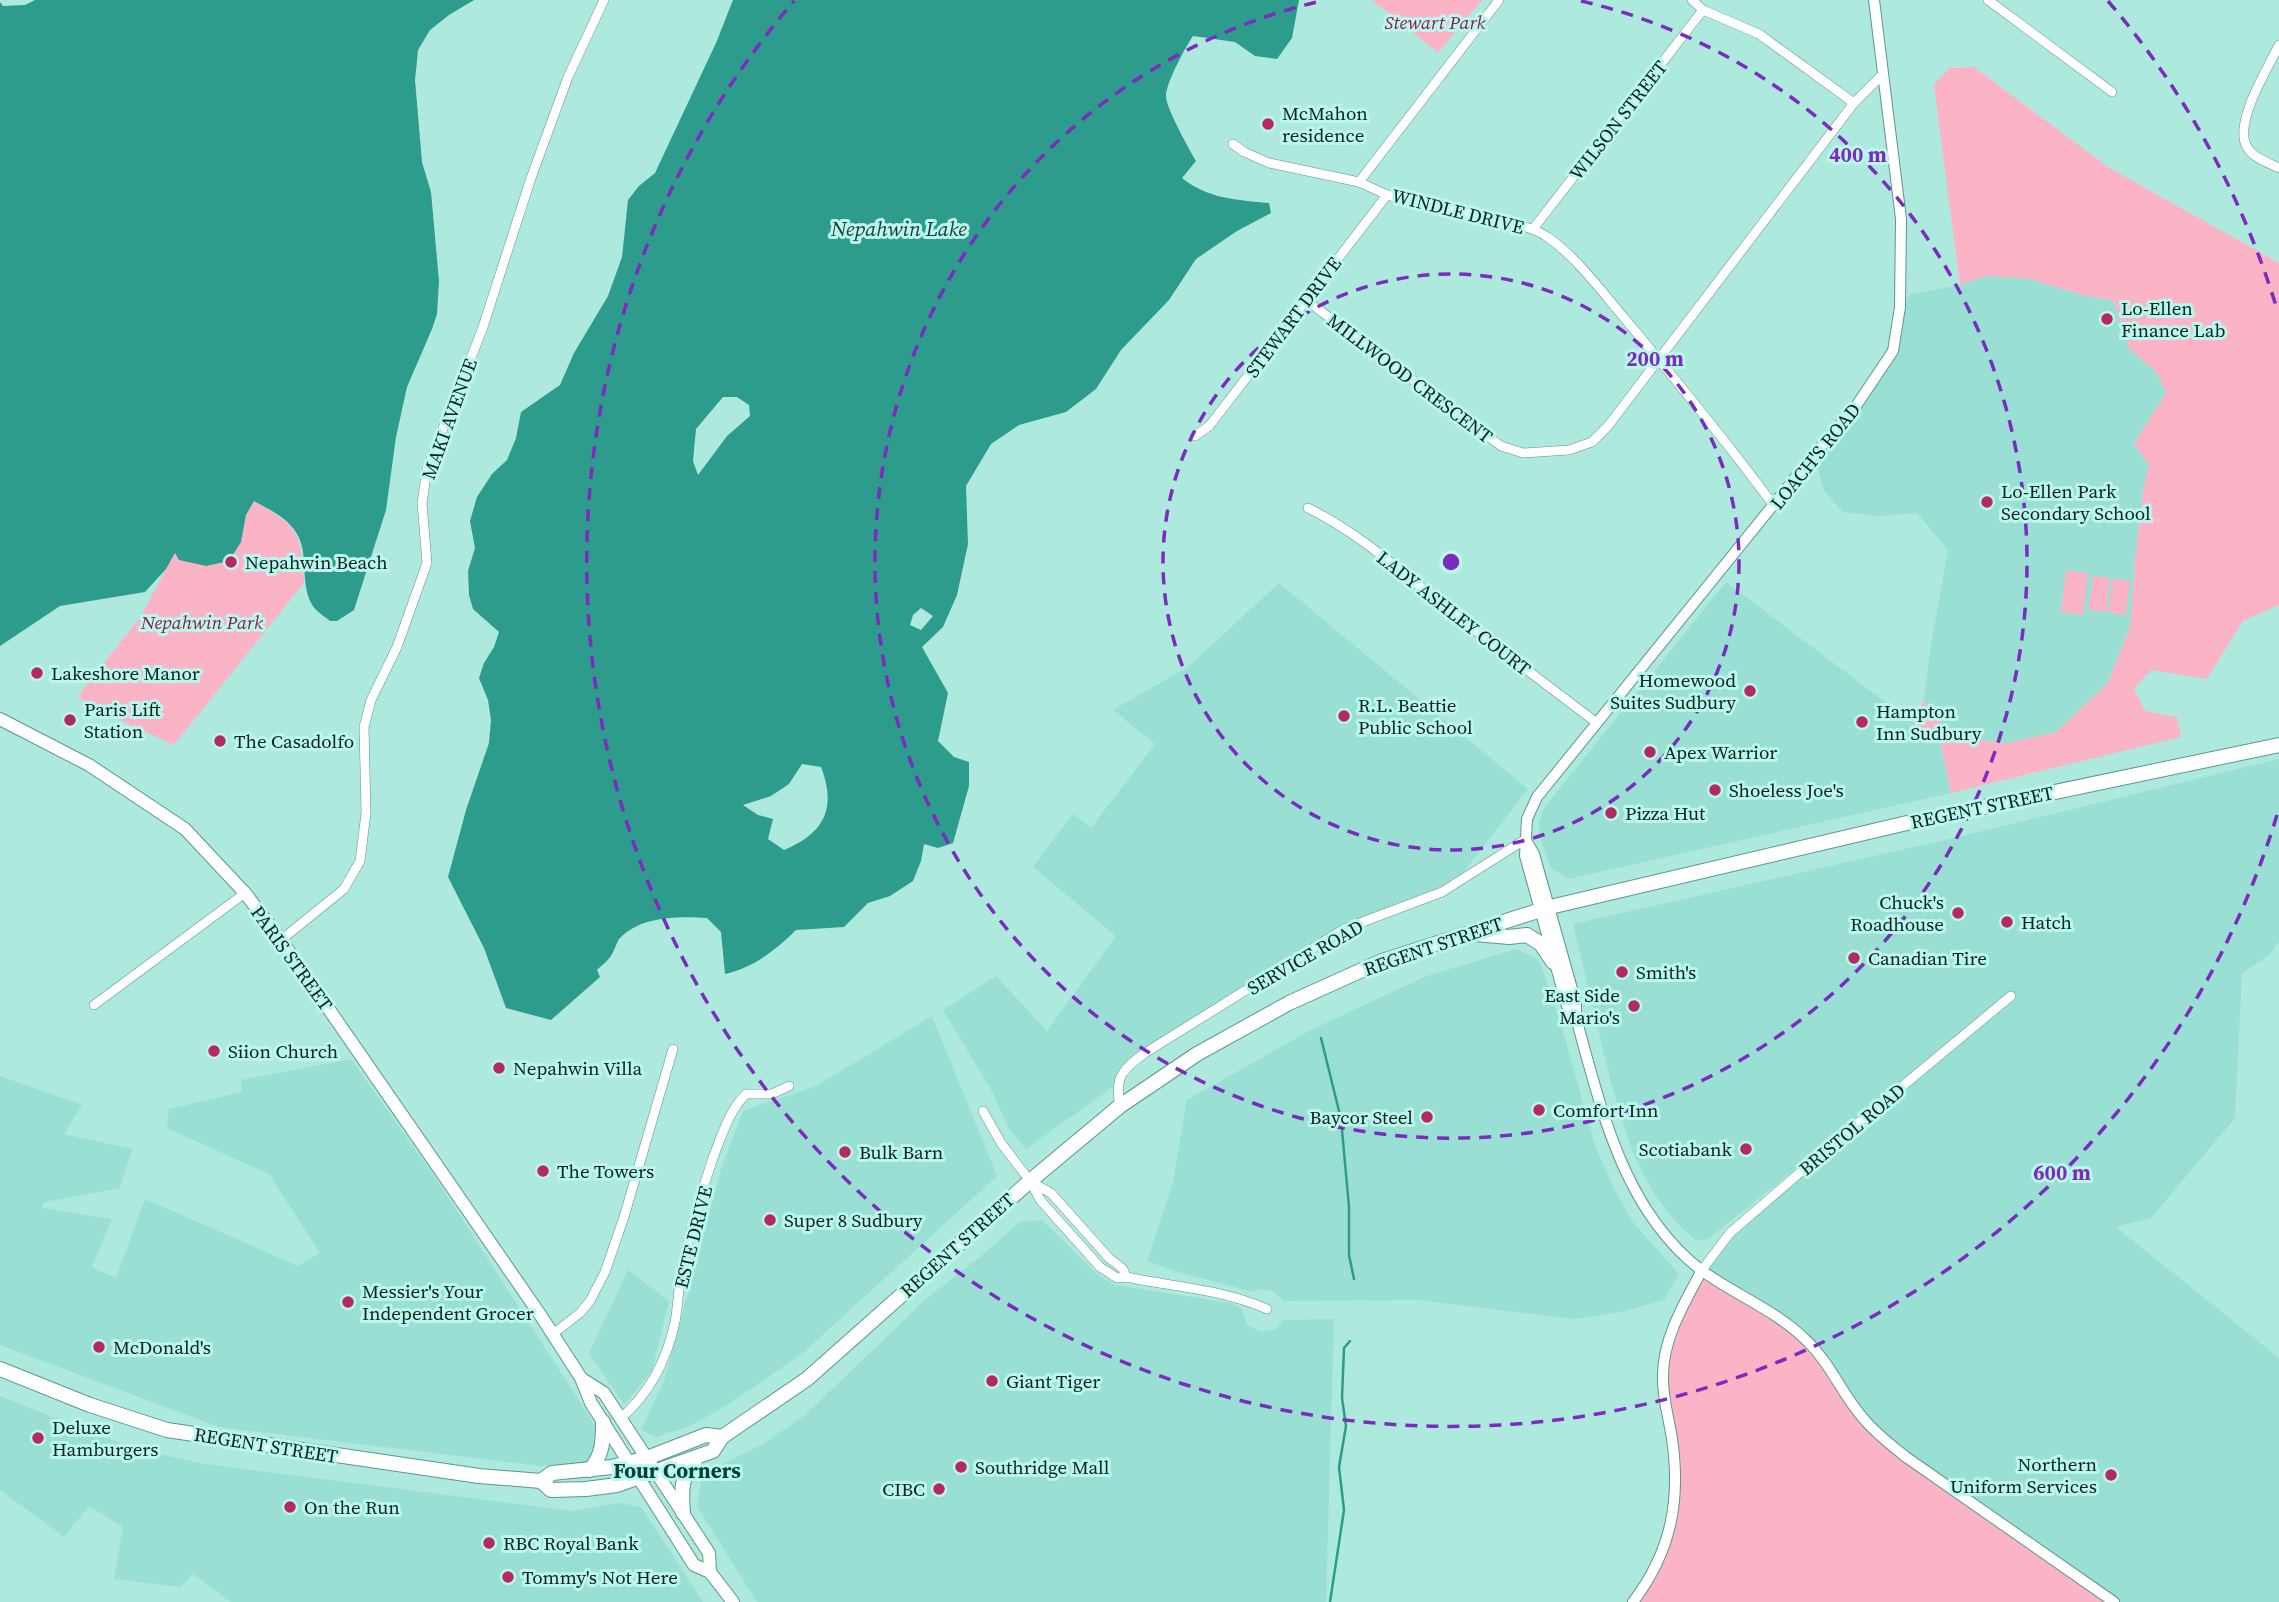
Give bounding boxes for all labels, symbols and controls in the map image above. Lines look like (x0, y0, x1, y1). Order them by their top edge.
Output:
park label: Stewart Park (1384, 9, 1486, 35)
street label: WILSON STREET (1563, 54, 1673, 185)
place label: McMahon residence (1282, 100, 1368, 148)
marker: McMahon residence (1260, 116, 1276, 132)
text: 400 m (1829, 140, 1887, 169)
street label: WINDLE DRIVE (1389, 182, 1527, 240)
water label: Nepahwin Lake (830, 214, 967, 243)
street label: STEWART DRIVE (1239, 251, 1347, 383)
place label: Lo-Ellen Finance Lab (2121, 295, 2225, 343)
street label: MILLWOOD CRESCENT (1322, 307, 1499, 449)
marker: Lo-Ellen Finance Lab (2099, 311, 2115, 327)
text: 200 m (1626, 344, 1684, 373)
street label: MAKI AVENUE (415, 355, 483, 483)
street label: LOACH'S ROAD (1764, 397, 1866, 515)
place label: Lo-Ellen Park Secondary School (2001, 478, 2151, 526)
marker: Lo-Ellen Park Secondary School (1979, 494, 1995, 510)
street label: LADY ASHLEY COURT (1372, 545, 1537, 682)
place label: Nepahwin Beach (245, 549, 388, 575)
centre of rings (1439, 550, 1463, 574)
marker: Nepahwin Beach (223, 554, 239, 570)
park label: Nepahwin Park (140, 609, 263, 635)
place label: Lakeshore Manor (51, 660, 200, 686)
marker: Lakeshore Manor (29, 665, 45, 681)
place label: Homewood Suites Sudbury (1610, 667, 1736, 715)
marker: Homewood Suites Sudbury (1742, 683, 1758, 699)
place label: R.L. Beattie Public School (1358, 692, 1473, 740)
place label: Paris Lift Station (84, 696, 161, 744)
place label: Hampton Inn Sudbury (1876, 698, 1982, 746)
marker: R.L. Beattie Public School (1336, 708, 1352, 724)
marker: Paris Lift Station (62, 712, 78, 728)
marker: Hampton Inn Sudbury (1854, 714, 1870, 730)
place label: The Casadolfo (234, 728, 354, 754)
marker: The Casadolfo (212, 733, 228, 749)
place label: Apex Warrior (1664, 739, 1777, 765)
marker: Apex Warrior (1642, 744, 1658, 760)
place label: Shoeless Joe's (1729, 777, 1844, 803)
street label: REGENT STREET (1908, 779, 2056, 835)
marker: Shoeless Joe's (1707, 782, 1723, 798)
place label: Pizza Hut (1625, 800, 1706, 826)
marker: Pizza Hut (1603, 805, 1619, 821)
place label: Chuck's Roadhouse (1850, 889, 1944, 937)
street label: PARIS STREET (245, 900, 339, 1016)
marker: Chuck's Roadhouse (1950, 905, 1966, 921)
place label: Hatch (2021, 909, 2072, 935)
street label: REGENT STREET (1360, 910, 1506, 982)
street label: SERVICE ROAD (1242, 913, 1368, 1001)
marker: Hatch (1999, 914, 2015, 930)
place label: Canadian Tire (1868, 945, 1987, 971)
marker: Canadian Tire (1846, 950, 1862, 966)
place label: Smith's (1636, 959, 1696, 985)
marker: Smith's (1614, 964, 1630, 980)
place label: East Side Mario's (1544, 982, 1620, 1030)
marker: East Side Mario's (1626, 998, 1642, 1014)
place label: Siion Church (228, 1038, 338, 1064)
marker: Siion Church (206, 1043, 222, 1059)
place label: Nepahwin Villa (513, 1055, 642, 1081)
marker: Nepahwin Villa (491, 1060, 507, 1076)
street label: BRISTOL ROAD (1793, 1077, 1911, 1181)
place label: Comfort Inn (1553, 1097, 1659, 1123)
marker: Comfort Inn (1531, 1102, 1547, 1118)
place label: Baycor Steel (1309, 1104, 1413, 1130)
marker: Baycor Steel (1419, 1109, 1435, 1125)
place label: Scotiabank (1639, 1136, 1733, 1162)
place label: Bulk Barn (859, 1139, 943, 1165)
marker: Scotiabank (1738, 1141, 1754, 1157)
marker: Bulk Barn (837, 1144, 853, 1160)
place label: The Towers (557, 1158, 654, 1184)
text: 600 m (2033, 1158, 2091, 1187)
marker: The Towers (535, 1163, 551, 1179)
street label: ESTE DRIVE (668, 1183, 718, 1291)
street label: REGENT STREET (894, 1186, 1020, 1303)
place label: Super 8 Sudbury (784, 1207, 923, 1233)
marker: Super 8 Sudbury (762, 1212, 778, 1228)
place label: Messier's Your Independent Grocer (362, 1278, 534, 1326)
marker: Messier's Your Independent Grocer (340, 1294, 356, 1310)
place label: McDonald's (113, 1334, 211, 1360)
marker: McDonald's (91, 1339, 107, 1355)
place label: Giant Tiger (1006, 1368, 1100, 1394)
marker: Giant Tiger (984, 1373, 1000, 1389)
place label: Deluxe Hamburgers (52, 1414, 158, 1462)
street label: REGENT STREET (192, 1421, 340, 1469)
marker: Deluxe Hamburgers (30, 1430, 46, 1446)
place label: Northern Uniform Services (1950, 1451, 2097, 1499)
place label: Southridge Mall (975, 1454, 1110, 1480)
district label: Four Corners (613, 1456, 741, 1485)
marker: Southridge Mall (953, 1459, 969, 1475)
marker: Northern Uniform Services (2103, 1467, 2119, 1483)
place label: CIBC (882, 1476, 925, 1502)
marker: CIBC (931, 1481, 947, 1497)
place label: On the Run (304, 1494, 400, 1520)
marker: On the Run (282, 1499, 298, 1515)
place label: RBC Royal Bank (503, 1530, 639, 1556)
marker: RBC Royal Bank (481, 1535, 497, 1551)
place label: Tommy's Not Here (522, 1564, 678, 1590)
marker: Tommy's Not Here (500, 1569, 516, 1585)

